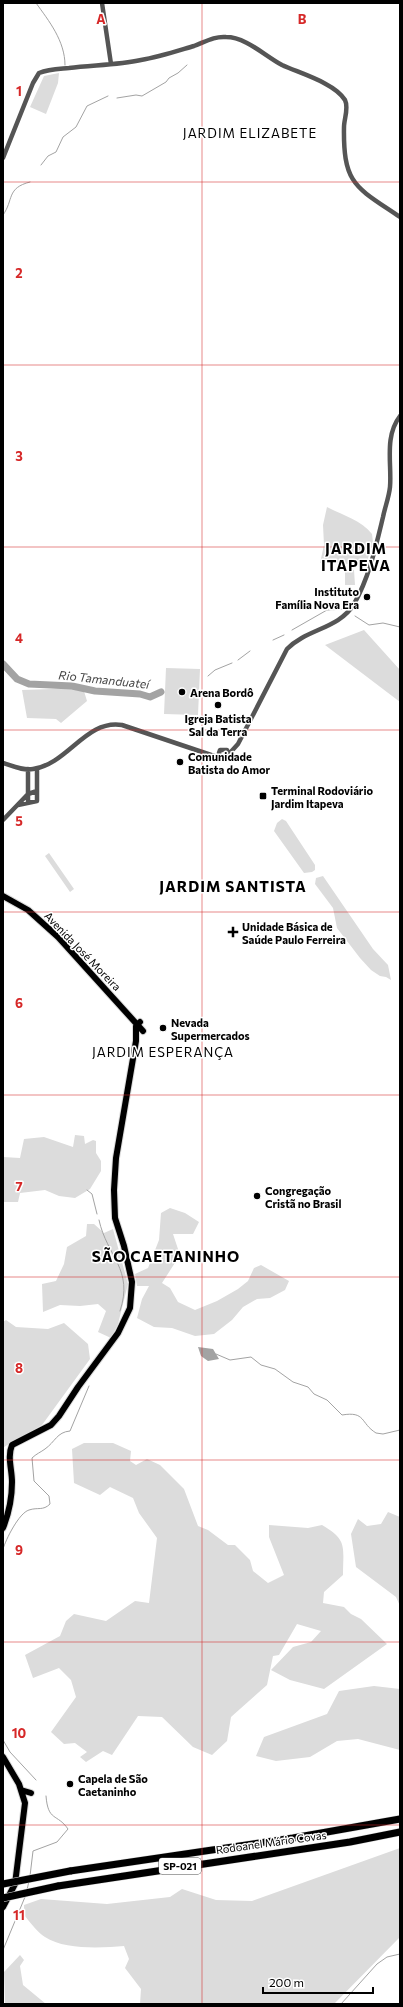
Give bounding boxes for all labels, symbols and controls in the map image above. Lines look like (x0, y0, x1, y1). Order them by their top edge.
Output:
text: A (96, 11, 106, 27)
text: B (298, 11, 307, 27)
text: 1 (16, 83, 22, 99)
district label: JARDIM ELIZABETE (183, 125, 317, 141)
text: 2 (15, 265, 23, 281)
text: 3 (15, 448, 23, 464)
district label: JARDIM ITAPEVA (321, 539, 391, 574)
place label: Instituto Família Nova Era (275, 585, 359, 611)
marker: Instituto Família Nova Era (362, 592, 372, 602)
text: 4 (15, 630, 23, 646)
water label: Rio Tamanduateí (58, 667, 152, 691)
place label: Arena Bordô (190, 686, 254, 699)
marker: Arena Bordô (177, 687, 187, 697)
marker: Igreja Batista Sal da Terra (213, 700, 223, 710)
place label: Igreja Batista Sal da Terra (185, 712, 252, 738)
place label: Comunidade Batista do Amor (188, 750, 271, 776)
marker: Comunidade Batista do Amor (175, 757, 185, 767)
place label: Terminal Rodoviário Jardim Itapeva (271, 784, 373, 811)
marker: Terminal Rodoviário Jardim Itapeva (258, 791, 268, 801)
text: 5 (15, 813, 23, 829)
district label: JARDIM SANTISTA (159, 877, 307, 895)
street label: Avenida José Moreira (41, 909, 124, 994)
place label: Unidade Básica de Saúde Paulo Ferreira (242, 920, 346, 946)
marker: Unidade Básica de Saúde Paulo Ferreira (227, 926, 239, 938)
text: 6 (15, 995, 23, 1011)
place label: Nevada Supermercados (171, 1016, 250, 1042)
marker: Nevada Supermercados (158, 1023, 168, 1033)
district label: JARDIM ESPERANÇA (92, 1044, 234, 1060)
text: 7 (15, 1178, 23, 1194)
place label: Congregação Cristã no Brasil (265, 1184, 341, 1210)
marker: Congregação Cristã no Brasil (252, 1191, 262, 1201)
district label: SÃO CAETANINHO (92, 1247, 240, 1265)
text: 8 (15, 1360, 23, 1376)
text: 9 (15, 1542, 23, 1558)
text: 10 (12, 1725, 27, 1741)
place label: Capela de São Caetaninho (78, 1772, 148, 1798)
marker: Capela de São Caetaninho (65, 1779, 75, 1789)
street label: Rodoanel Mário Covas (215, 1828, 327, 1856)
road number: SP-021 (159, 1858, 201, 1874)
text: 11 (13, 1907, 25, 1923)
scale bar (263, 1969, 373, 1995)
text: 200 m (269, 1975, 304, 1989)

